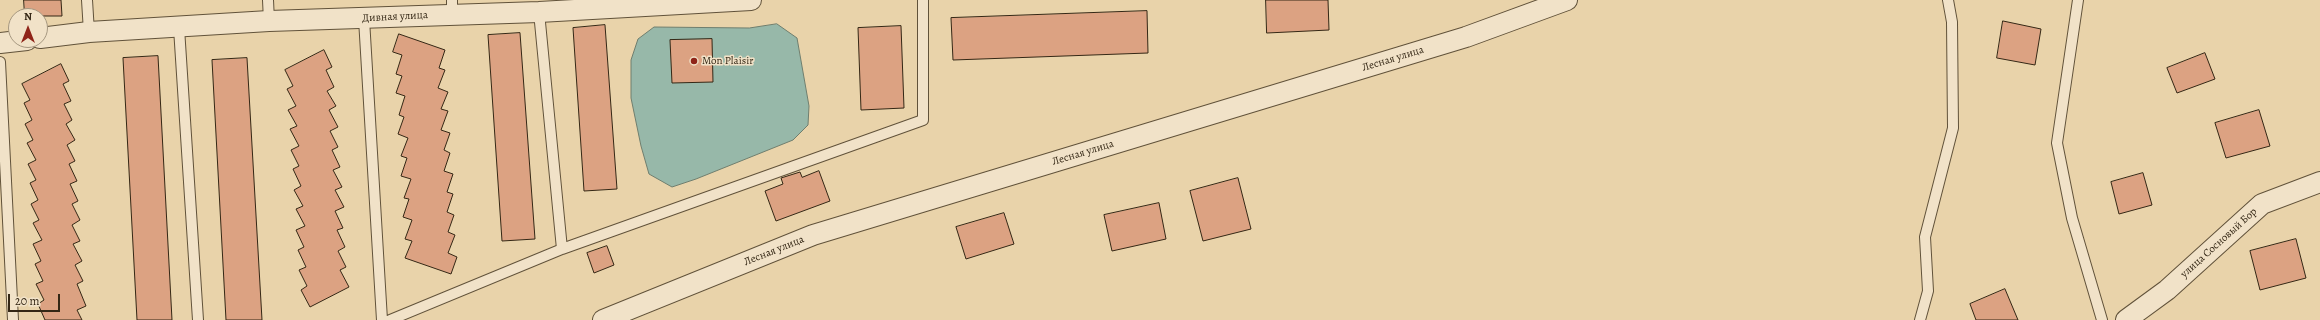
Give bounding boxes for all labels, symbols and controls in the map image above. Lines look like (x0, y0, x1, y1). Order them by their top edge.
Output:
north arrow (8, 8, 48, 48)
text: N (24, 9, 32, 24)
street label: Дивная улица (362, 9, 428, 25)
street label: Лесная улица (1361, 43, 1425, 75)
place label: Mon Plaisir (702, 54, 753, 68)
marker: Mon Plaisir (689, 56, 699, 66)
street label: Лесная улица (1051, 137, 1115, 169)
street label: улица Сосновый Бор (2178, 205, 2260, 281)
street label: Лесная улица (742, 233, 806, 269)
scale bar (10, 286, 62, 312)
text: 20 m (15, 293, 39, 309)

